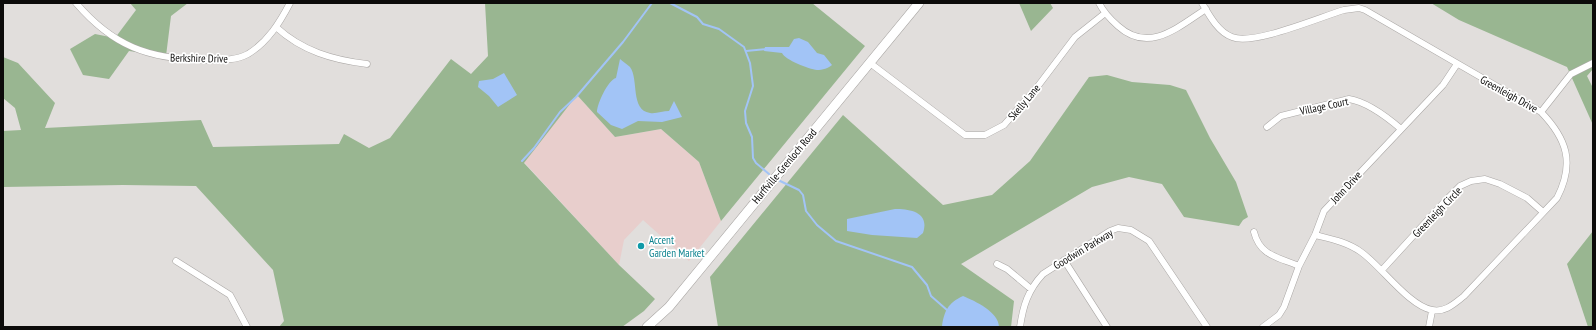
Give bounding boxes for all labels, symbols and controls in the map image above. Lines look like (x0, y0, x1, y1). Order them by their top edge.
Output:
street label: Berkshire Drive (170, 50, 228, 66)
street label: Greenleigh Drive (1478, 72, 1541, 116)
street label: Skelly Lane (1005, 81, 1043, 123)
street label: Village Court (1298, 94, 1350, 118)
street label: Hurffville-Grenloch Road (748, 125, 820, 206)
street label: John Drive (1327, 167, 1365, 207)
street label: Greenleigh Circle (1409, 183, 1465, 240)
street label: Goodwin Parkway (1051, 225, 1116, 272)
place label: Accent Garden Market (649, 233, 704, 260)
marker: Accent Garden Market (636, 241, 646, 251)

